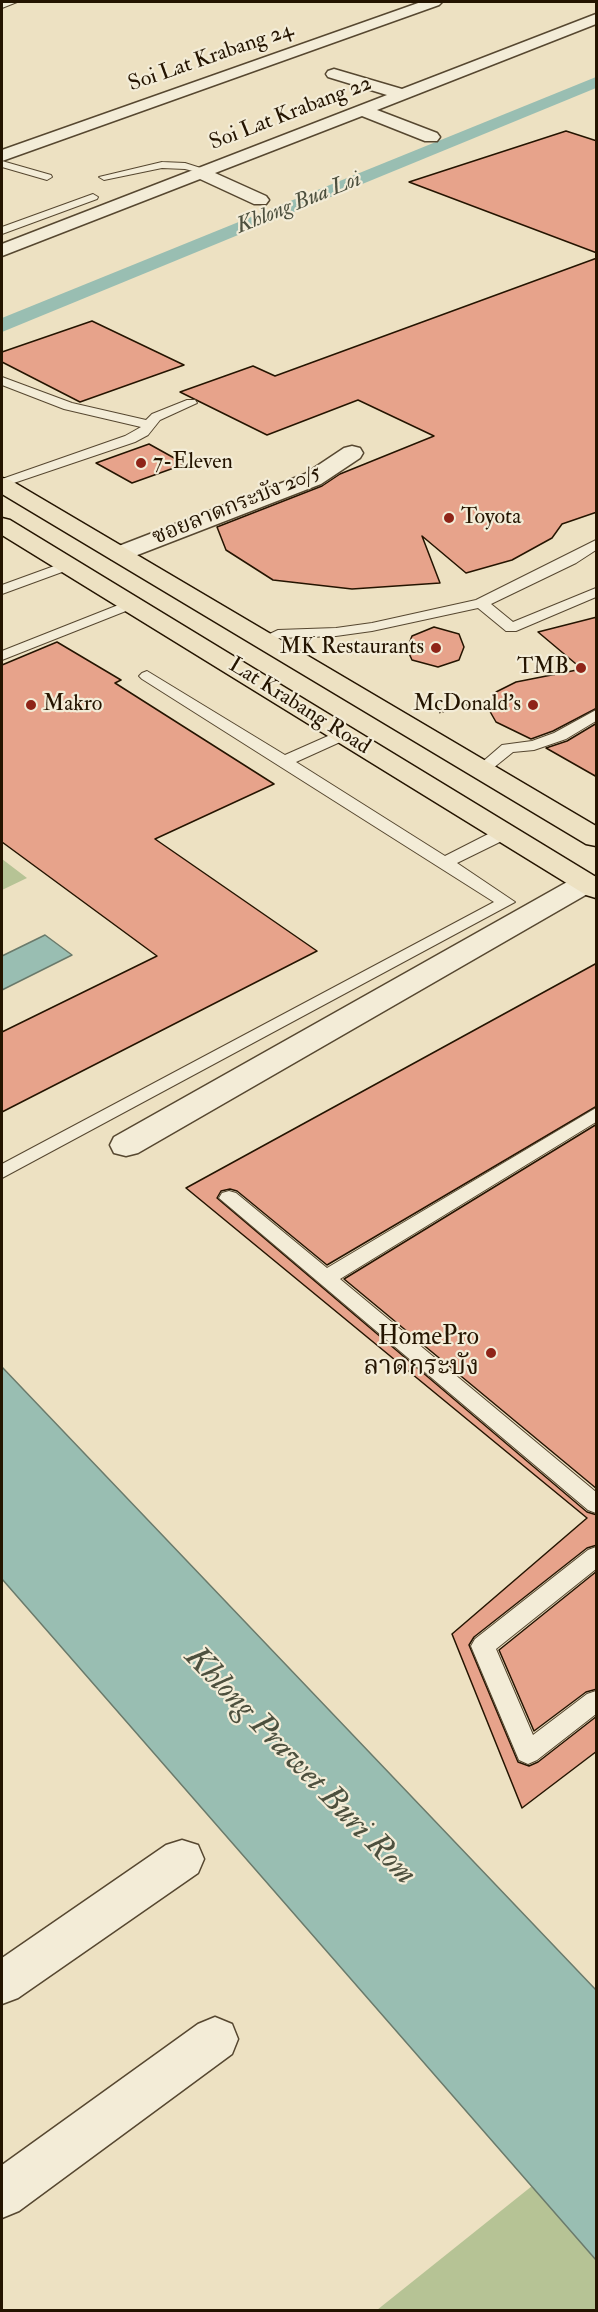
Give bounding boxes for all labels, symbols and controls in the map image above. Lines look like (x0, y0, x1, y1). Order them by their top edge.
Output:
street label: Soi Lat Krabang 24 (125, 17, 297, 99)
street label: Soi Lat Krabang 22 (206, 71, 376, 157)
water label: Khlong Bua Loi (233, 167, 365, 241)
place label: 7-Eleven (153, 450, 233, 476)
marker: 7-Eleven (134, 456, 148, 470)
street label: ซอยลาดกระบัง 20/5 (149, 460, 325, 552)
place label: Toyota (461, 505, 521, 531)
marker: Toyota (442, 511, 456, 525)
place label: MK Restaurants (280, 635, 424, 661)
marker: MK Restaurants (429, 641, 443, 655)
street label: Lat Krabang Road (223, 653, 375, 761)
place label: TMB (517, 655, 569, 681)
marker: TMB (574, 661, 588, 675)
place label: Makro (43, 692, 102, 718)
place label: McDonald's (413, 692, 521, 718)
marker: Makro (24, 698, 38, 712)
marker: McDonald's (526, 698, 540, 712)
place label: HomePro ลาดกระบัง (363, 1322, 479, 1384)
marker: HomePro ลาดกระบัง (484, 1346, 498, 1360)
water label: Khlong Prawet Buri Rom (175, 1639, 423, 1895)

